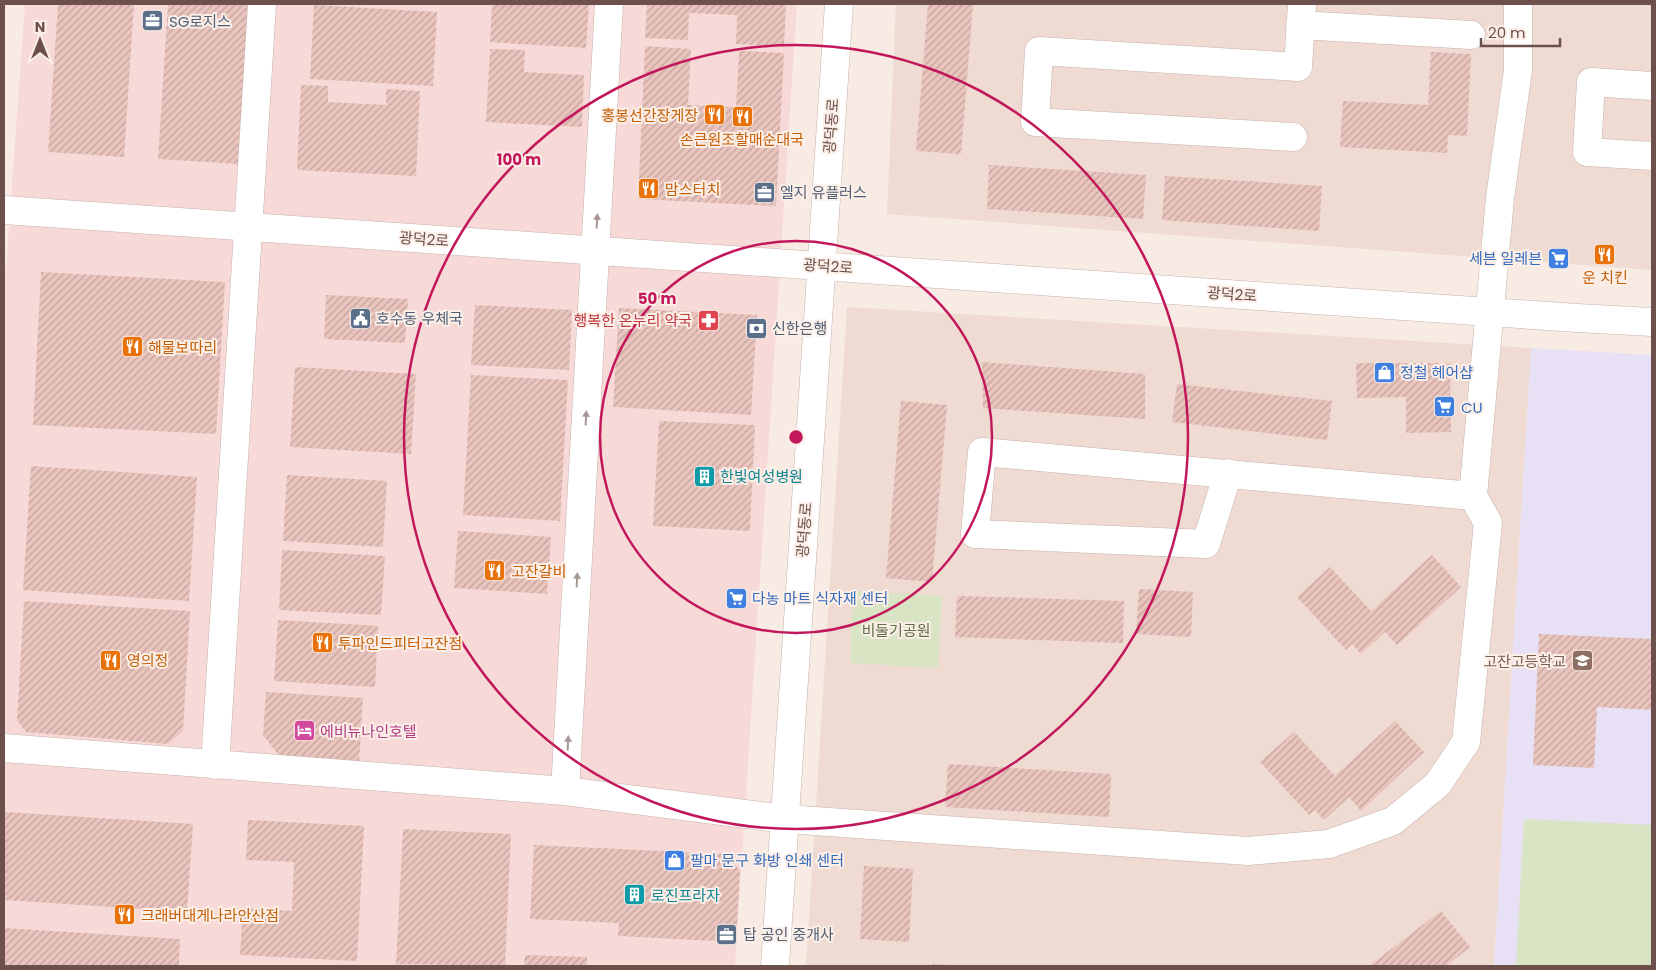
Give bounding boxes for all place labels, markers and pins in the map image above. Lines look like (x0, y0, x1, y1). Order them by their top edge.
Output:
office icon: SG로지스 (141, 9, 165, 33)
place label: SG로지스 (169, 11, 231, 32)
restaurant icon: 홍봉선간장게장 (702, 103, 726, 127)
restaurant icon: 손큰원조할매순대국 (730, 104, 754, 128)
place label: 홍봉선간장게장 (601, 105, 698, 126)
place label: 손큰원조할매순대국 (680, 129, 804, 150)
restaurant icon: 맘스터치 (637, 177, 661, 201)
place label: 맘스터치 (665, 179, 720, 200)
office icon: 엘지 유플러스 (752, 180, 776, 204)
place label: 엘지 유플러스 (780, 182, 867, 203)
restaurant icon: 운 치킨 (1593, 242, 1617, 266)
supermarket icon: 세븐 일레븐 (1546, 246, 1570, 270)
place label: 세븐 일레븐 (1469, 248, 1542, 269)
place label: 운 치킨 (1582, 267, 1628, 288)
public building icon: 호수동 우체국 (348, 306, 372, 330)
place label: 호수동 우체국 (376, 308, 463, 329)
pharmacy icon: 행복한 온누리 약국 (696, 308, 720, 332)
place label: 행복한 온누리 약국 (574, 310, 692, 331)
bank icon: 신한은행 (744, 316, 768, 340)
place label: 신한은행 (772, 318, 827, 339)
restaurant icon: 해물보따리 (120, 335, 144, 359)
place label: 해물보따리 (148, 337, 217, 358)
shop icon: 정철 헤어샵 (1372, 360, 1396, 384)
place label: 정철 헤어샵 (1400, 362, 1473, 383)
supermarket icon: CU (1433, 395, 1457, 419)
place label: CU (1461, 397, 1483, 418)
centre of rings (787, 428, 805, 446)
building icon: 한빛여성병원 (692, 464, 716, 488)
place label: 한빛여성병원 (720, 466, 803, 487)
restaurant icon: 고잔갈비 (483, 559, 507, 583)
place label: 고잔갈비 (511, 561, 566, 582)
supermarket icon: 다농 마트 식자재 센터 (724, 586, 748, 610)
place label: 다농 마트 식자재 센터 (752, 588, 888, 609)
restaurant icon: 투파인드피터고잔점 (310, 631, 334, 655)
place label: 투파인드피터고잔점 (338, 633, 462, 654)
restaurant icon: 영의정 (99, 648, 123, 672)
school or university icon: 고잔고등학교 (1570, 649, 1594, 673)
place label: 영의정 (127, 650, 168, 671)
place label: 고잔고등학교 (1483, 651, 1566, 672)
hotel icon: 에비뉴나인호텔 (292, 719, 316, 743)
place label: 에비뉴나인호텔 (320, 721, 417, 742)
shop icon: 팔마 문구 화방 인쇄 센터 (662, 848, 686, 872)
place label: 팔마 문구 화방 인쇄 센터 (690, 850, 844, 871)
building icon: 로진프라자 (623, 883, 647, 907)
place label: 로진프라자 (651, 885, 720, 906)
restaurant icon: 크래버대게나라안산점 (113, 903, 137, 927)
place label: 크래버대게나라안산점 (141, 905, 279, 926)
office icon: 탑 공인 중개사 (715, 922, 739, 946)
place label: 탑 공인 중개사 (743, 924, 834, 945)

